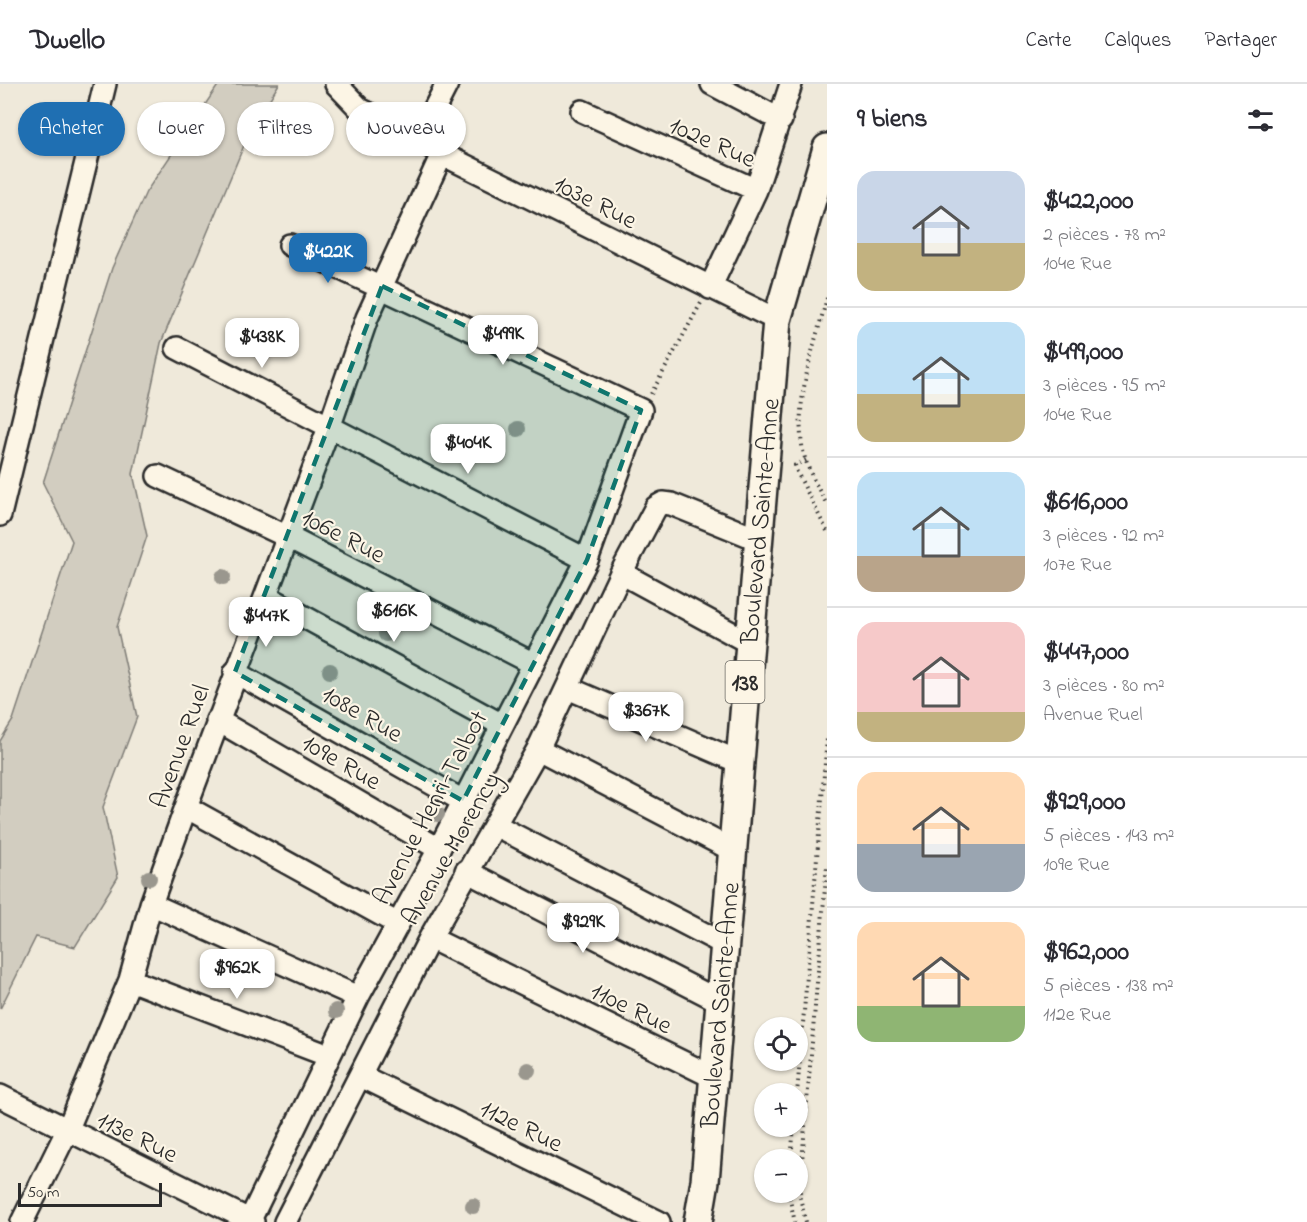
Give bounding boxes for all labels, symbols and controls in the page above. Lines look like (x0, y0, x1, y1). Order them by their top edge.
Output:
text: Dwello (30, 21, 105, 62)
text: Carte (1025, 26, 1071, 56)
text: Calques (1104, 26, 1171, 56)
text: Partager (1204, 26, 1277, 56)
text: 9 biens (857, 101, 927, 139)
chip: Acheter (18, 102, 125, 156)
chip: Louer (137, 102, 225, 156)
chip: Filtres (237, 102, 334, 156)
chip: Nouveau (346, 102, 466, 156)
icon: filters (1244, 104, 1277, 137)
street label: 102e Rue (662, 108, 762, 180)
street label: 103e Rue (546, 166, 643, 241)
text: $422,000 (1043, 183, 1133, 221)
icon: home (905, 195, 977, 267)
text: 2 pièces · 78 m² (1043, 221, 1166, 250)
pin: $422K (286, 233, 370, 284)
text: $422K (303, 238, 353, 267)
text: 104e Rue (1043, 250, 1112, 279)
pin: $499K (461, 315, 545, 366)
pin: $438K (220, 318, 304, 369)
text: $499K (482, 320, 524, 349)
text: $438K (239, 323, 285, 352)
text: $499,000 (1043, 334, 1123, 372)
icon: home (905, 346, 977, 418)
text: 3 pièces · 95 m² (1043, 372, 1166, 401)
street label: Boulevard Sainte-Anne (732, 396, 792, 647)
text: 104e Rue (1043, 401, 1112, 430)
pin: $404K (426, 424, 510, 475)
text: $404K (445, 429, 491, 458)
text: $616,000 (1043, 484, 1128, 522)
icon: home (905, 496, 977, 568)
street label: 106e Rue (294, 500, 392, 575)
text: 3 pièces · 92 m² (1043, 522, 1164, 551)
text: 107e Rue (1043, 551, 1112, 580)
pin: $616K (352, 592, 436, 643)
pin: $447K (224, 597, 308, 648)
text: $616K (371, 597, 417, 626)
text: $447K (243, 602, 289, 631)
text: $447,000 (1043, 634, 1129, 672)
icon: home (905, 646, 977, 718)
road number: 138 (726, 661, 764, 703)
text: 3 pièces · 80 m² (1043, 672, 1165, 701)
street label: 108e Rue (314, 677, 410, 754)
street label: Avenue Ruel (142, 680, 222, 814)
pin: $367K (604, 692, 688, 743)
text: $367K (622, 697, 670, 726)
text: Avenue Ruel (1043, 701, 1143, 730)
street label: Avenue Henri-Talbot (364, 704, 499, 913)
street label: 109e Rue (294, 726, 388, 802)
street label: Avenue Morency (393, 765, 512, 934)
text: $929,000 (1043, 784, 1125, 822)
icon: home (905, 796, 977, 868)
text: 5 pièces · 143 m² (1043, 822, 1174, 851)
text: 109e Rue (1043, 851, 1109, 880)
street label: Boulevard Sainte-Anne (692, 880, 752, 1131)
pin: $929K (541, 903, 625, 954)
text: $929K (561, 908, 605, 937)
text: $962,000 (1043, 934, 1129, 972)
icon: home (905, 946, 977, 1018)
pin: $962K (195, 949, 279, 1000)
text: $962K (214, 954, 260, 983)
text: 5 pièces · 138 m² (1043, 972, 1174, 1001)
street label: 110e Rue (583, 974, 678, 1046)
text: 112e Rue (1043, 1001, 1111, 1030)
map controls (754, 1017, 808, 1203)
button: locate (754, 1017, 808, 1071)
button: + (754, 1083, 808, 1137)
street label: 112e Rue (473, 1091, 569, 1164)
street label: 113e Rue (90, 1103, 184, 1175)
button: − (754, 1149, 808, 1203)
scale bar (18, 1180, 162, 1208)
text: 50 m (27, 1181, 59, 1205)

